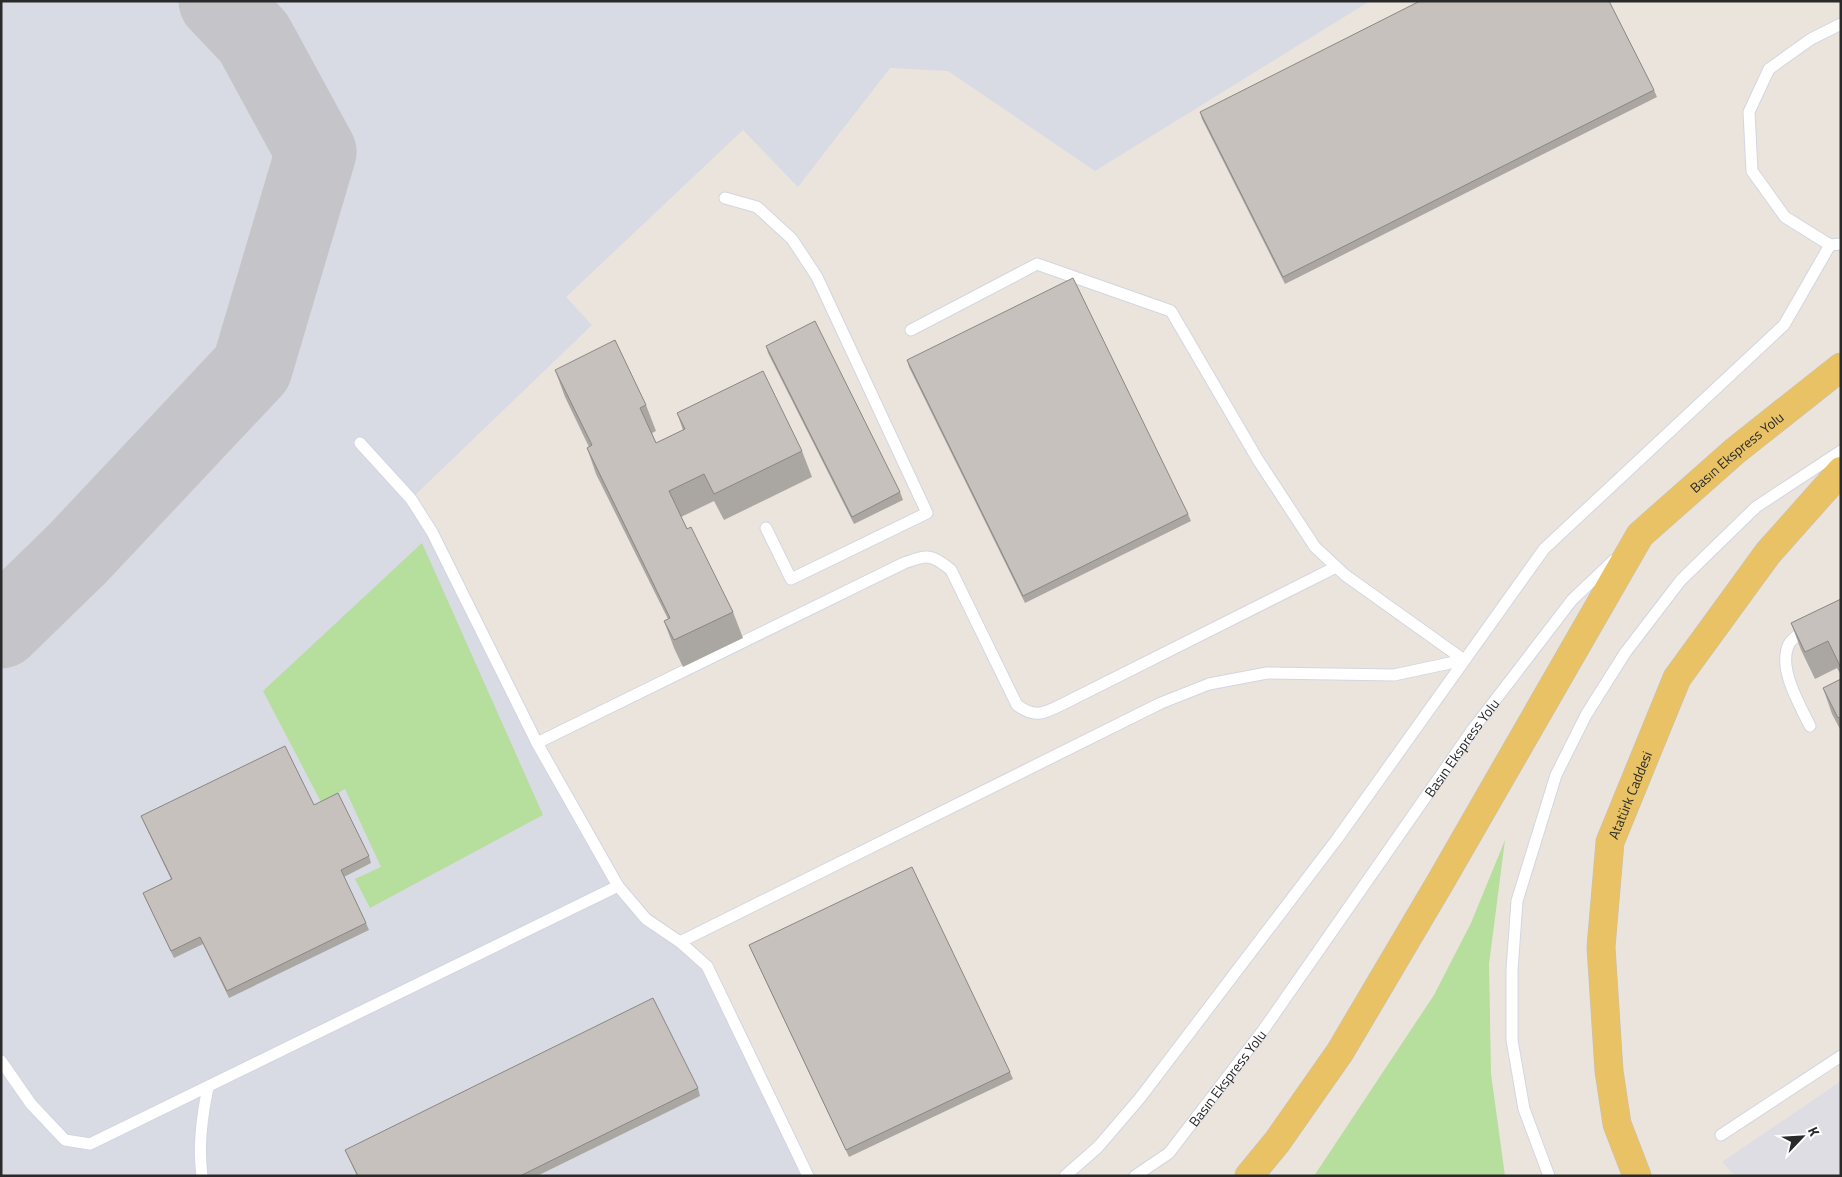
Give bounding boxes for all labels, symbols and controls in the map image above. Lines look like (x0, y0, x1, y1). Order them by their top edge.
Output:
street label: Basın Ekspress Yolu (1685, 406, 1788, 497)
street label: Basın Ekspress Yolu (1418, 694, 1504, 801)
street label: Atatürk Caddesi (1602, 748, 1657, 842)
street label: Basın Ekspress Yolu (1183, 1025, 1271, 1130)
north arrow (1777, 1112, 1827, 1162)
text: K (1803, 1123, 1826, 1140)

